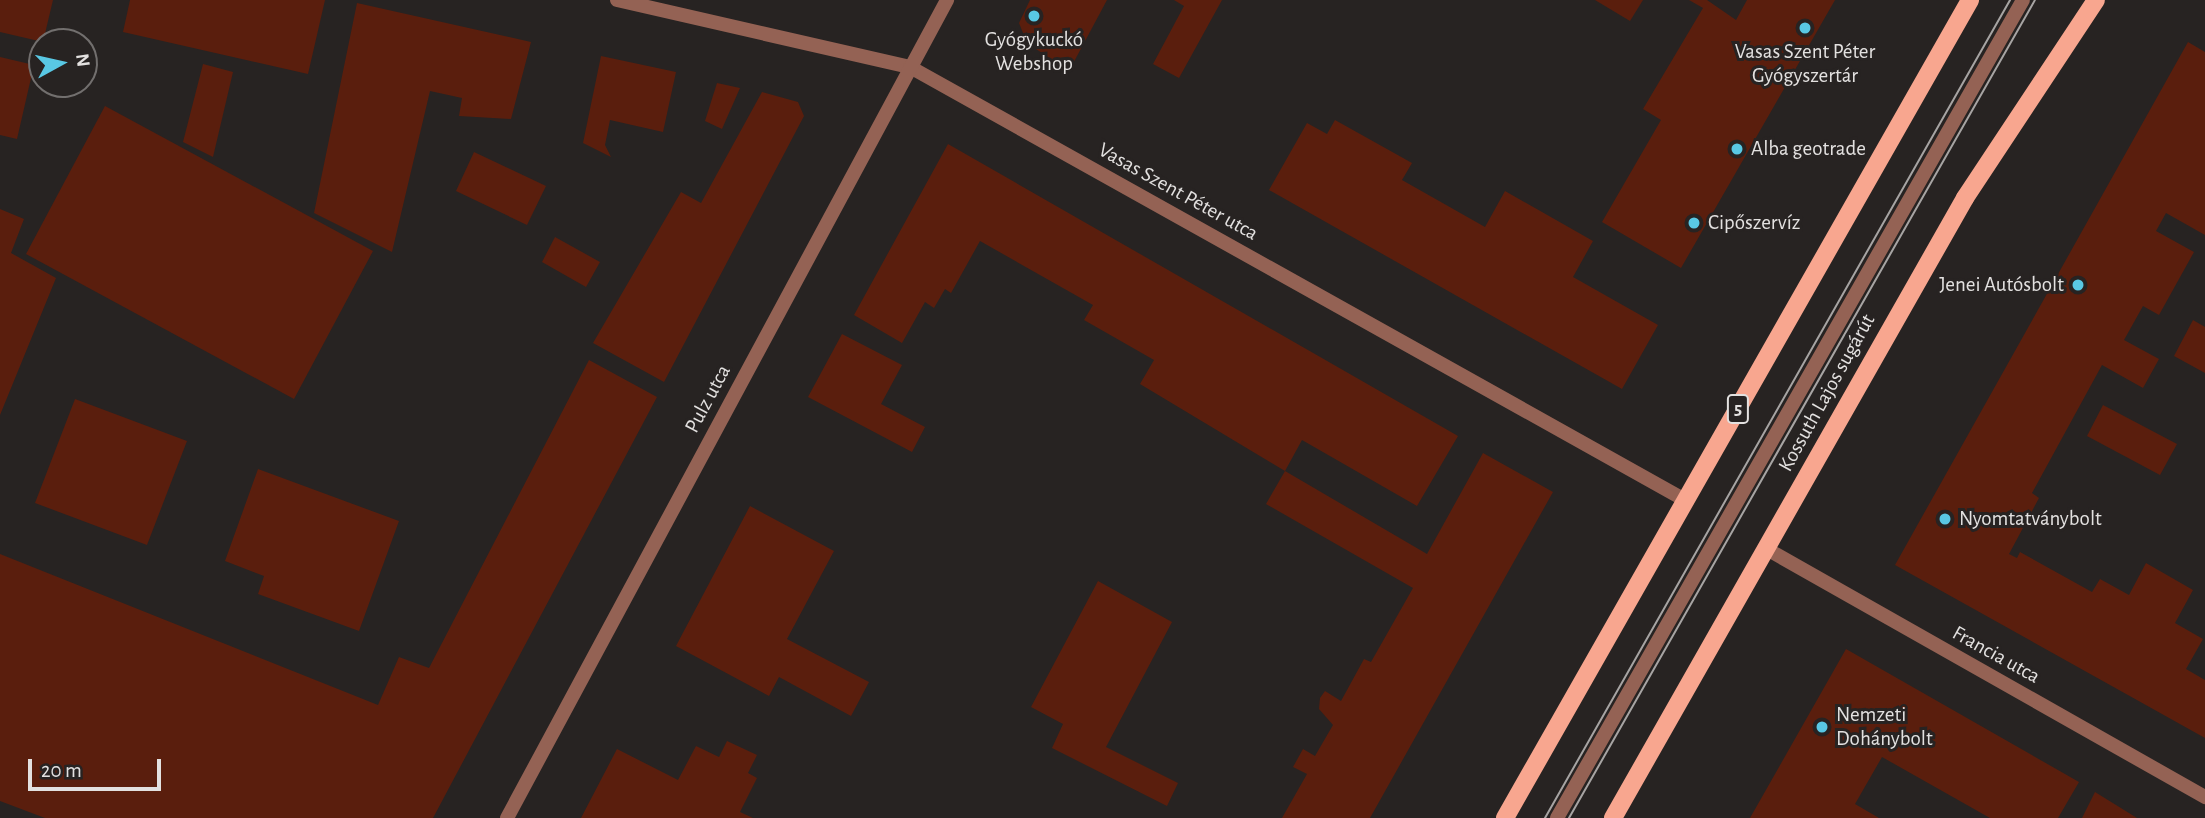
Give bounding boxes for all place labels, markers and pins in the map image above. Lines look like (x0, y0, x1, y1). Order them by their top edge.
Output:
marker: Gyógykuckó Webshop (1026, 8, 1042, 24)
marker: Vasas Szent Péter Gyógyszertár (1797, 20, 1813, 36)
place label: Gyógykuckó Webshop (985, 27, 1083, 77)
place label: Vasas Szent Péter Gyógyszertár (1735, 39, 1875, 89)
place label: Alba geotrade (1751, 136, 1866, 162)
marker: Alba geotrade (1729, 141, 1745, 157)
place label: Cipőszervíz (1708, 210, 1800, 236)
marker: Cipőszervíz (1686, 215, 1702, 231)
place label: Jenei Autósbolt (1939, 272, 2064, 298)
marker: Jenei Autósbolt (2070, 277, 2086, 293)
place label: Nyomtatványbolt (1959, 506, 2102, 532)
marker: Nyomtatványbolt (1937, 511, 1953, 527)
place label: Nemzeti Dohánybolt (1836, 702, 1933, 752)
marker: Nemzeti Dohánybolt (1814, 719, 1830, 735)

